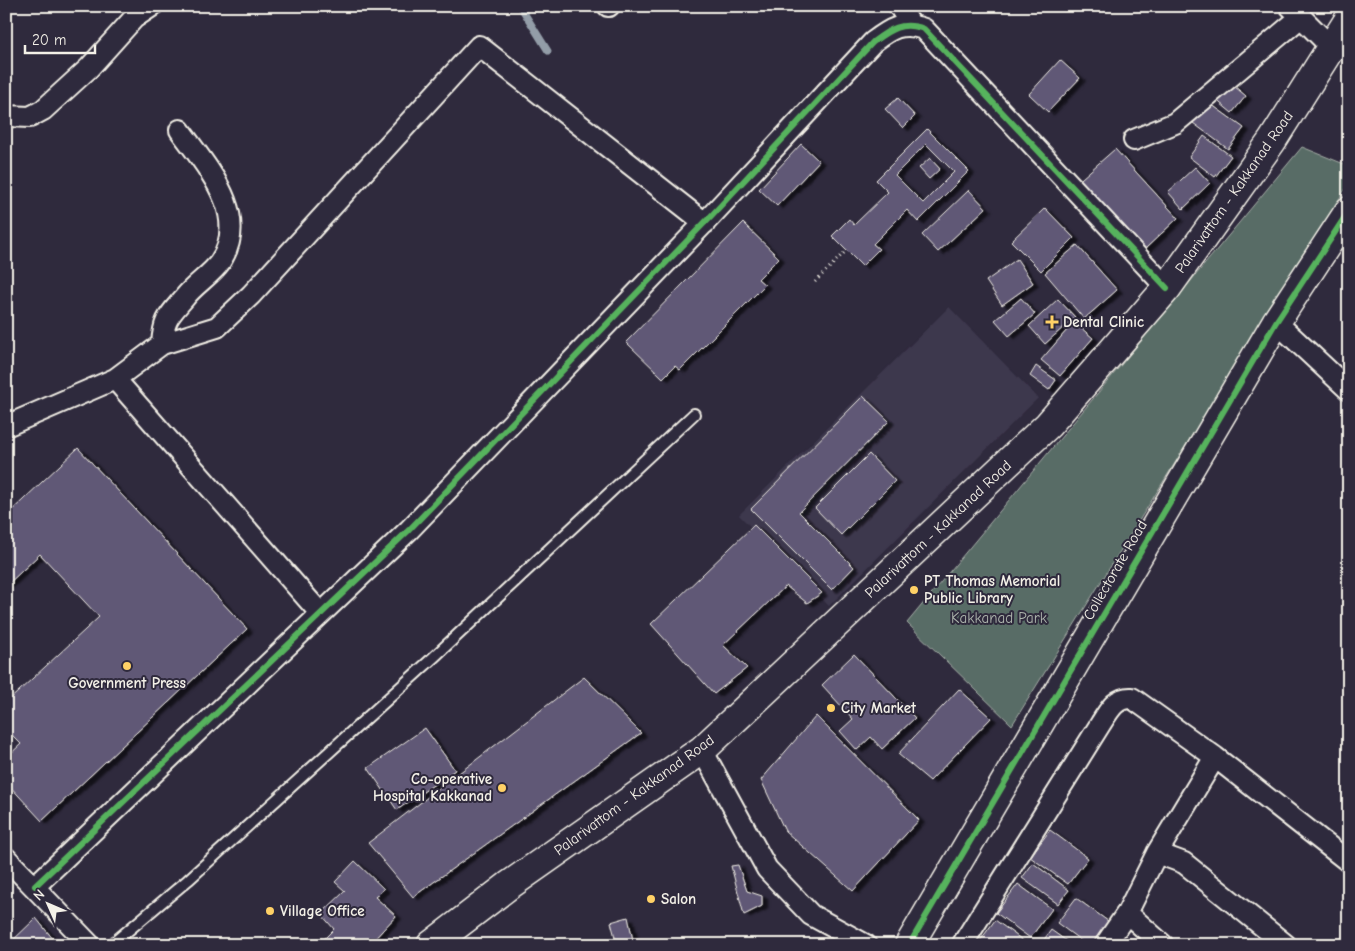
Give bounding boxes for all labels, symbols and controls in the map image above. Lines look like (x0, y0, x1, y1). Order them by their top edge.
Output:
scale bar (25, 22, 95, 54)
text: 20 m (32, 31, 66, 49)
street label: Palarivattom - Kakkanad Road (1171, 108, 1297, 276)
place label: Dental Clinic (1063, 313, 1144, 331)
marker: Dental Clinic (1045, 315, 1059, 329)
street label: Palarivattom - Kakkanad Road (861, 456, 1015, 602)
street label: Collectorate Road (1079, 517, 1151, 623)
place label: PT Thomas Memorial Public Library (924, 572, 1060, 607)
marker: PT Thomas Memorial Public Library (908, 584, 920, 596)
park label: Kakkanad Park (951, 609, 1048, 627)
marker: Government Press (121, 660, 133, 672)
place label: Government Press (68, 674, 186, 692)
place label: City Market (841, 699, 917, 717)
marker: City Market (825, 702, 837, 714)
street label: Palarivattom - Kakkanad Road (550, 731, 718, 859)
place label: Co-operative Hospital Kakkanad (373, 770, 492, 805)
marker: Co-operative Hospital Kakkanad (496, 782, 508, 794)
north arrow (22, 878, 72, 928)
text: N (30, 886, 48, 904)
place label: Salon (661, 890, 696, 908)
marker: Salon (645, 893, 657, 905)
place label: Village Office (280, 902, 365, 920)
marker: Village Office (264, 905, 276, 917)

